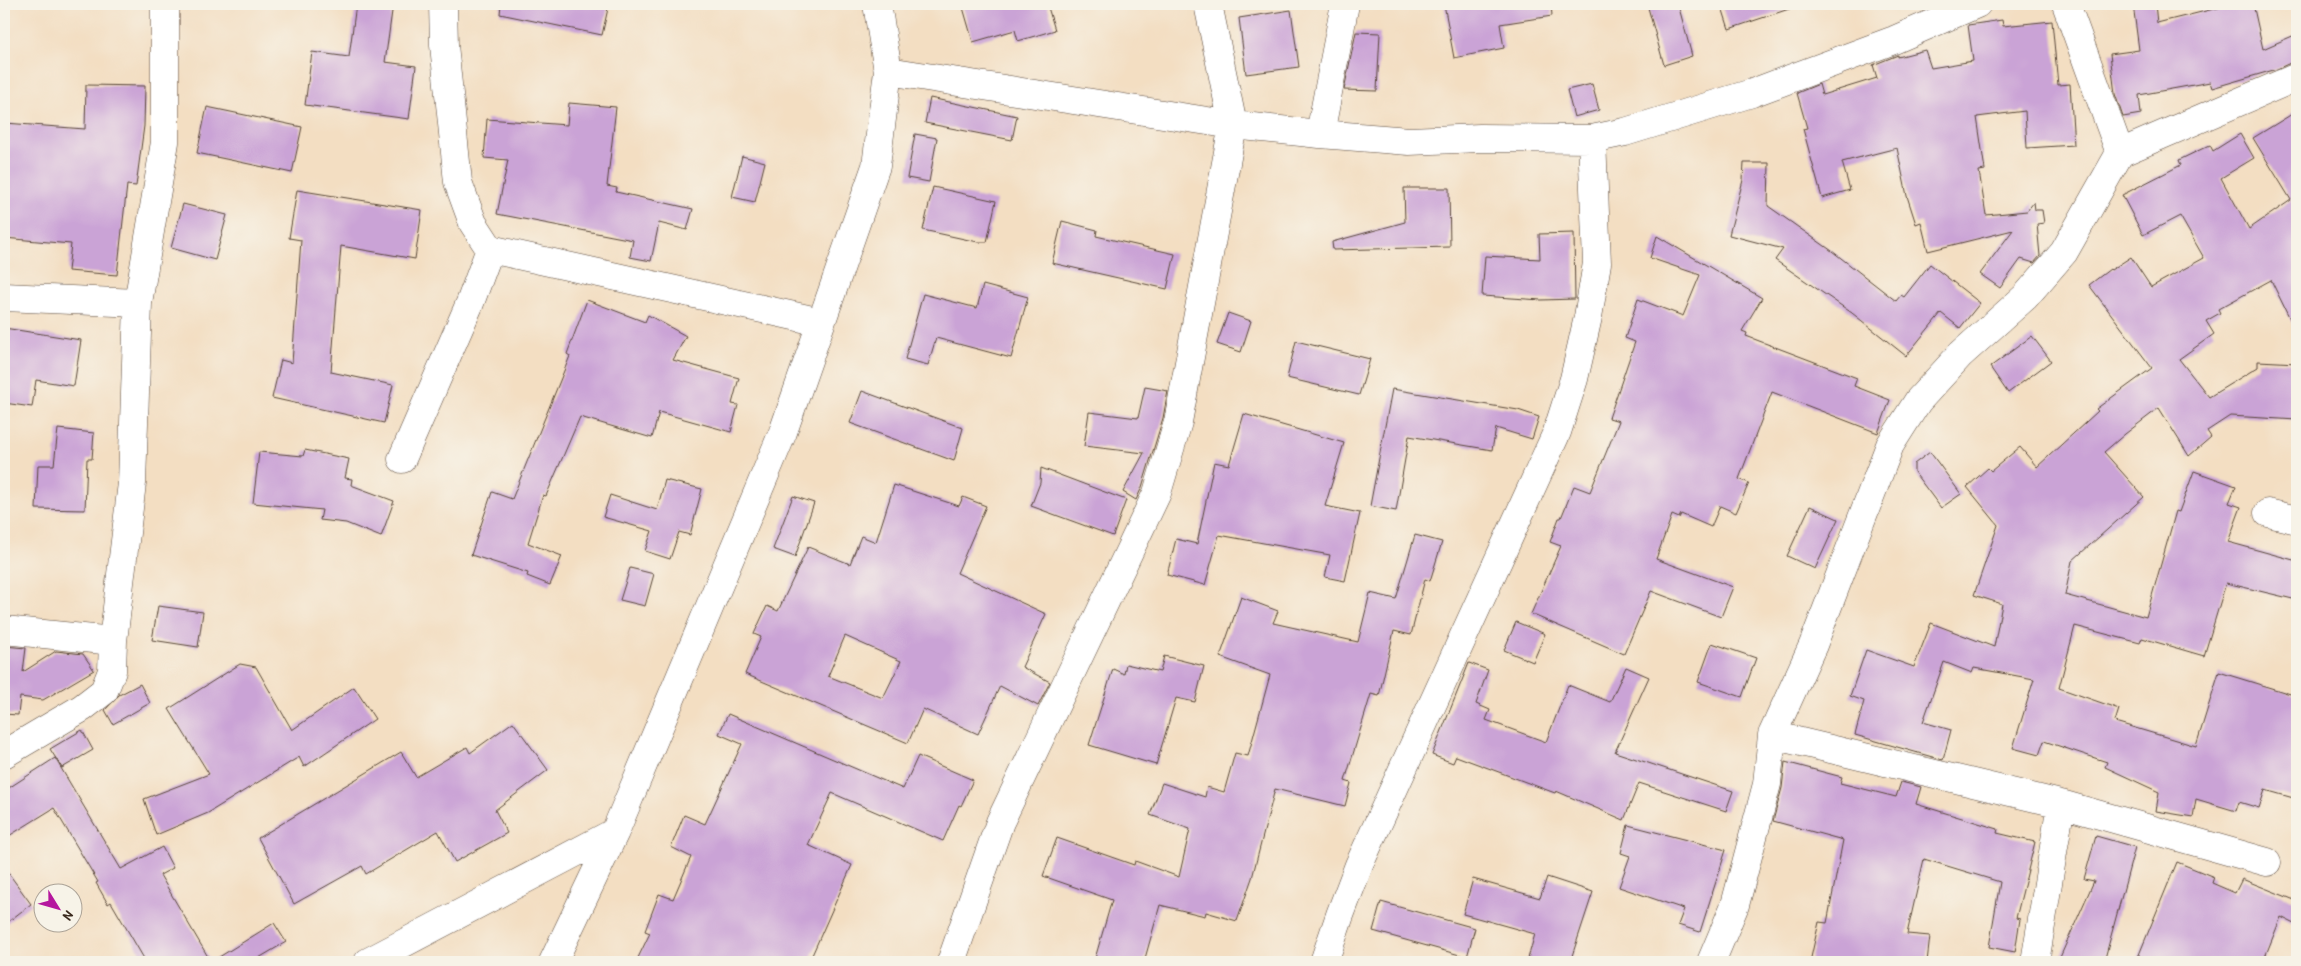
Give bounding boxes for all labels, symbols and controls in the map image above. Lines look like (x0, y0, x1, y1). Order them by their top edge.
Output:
north arrow (32, 884, 82, 934)
text: N (59, 907, 79, 925)

